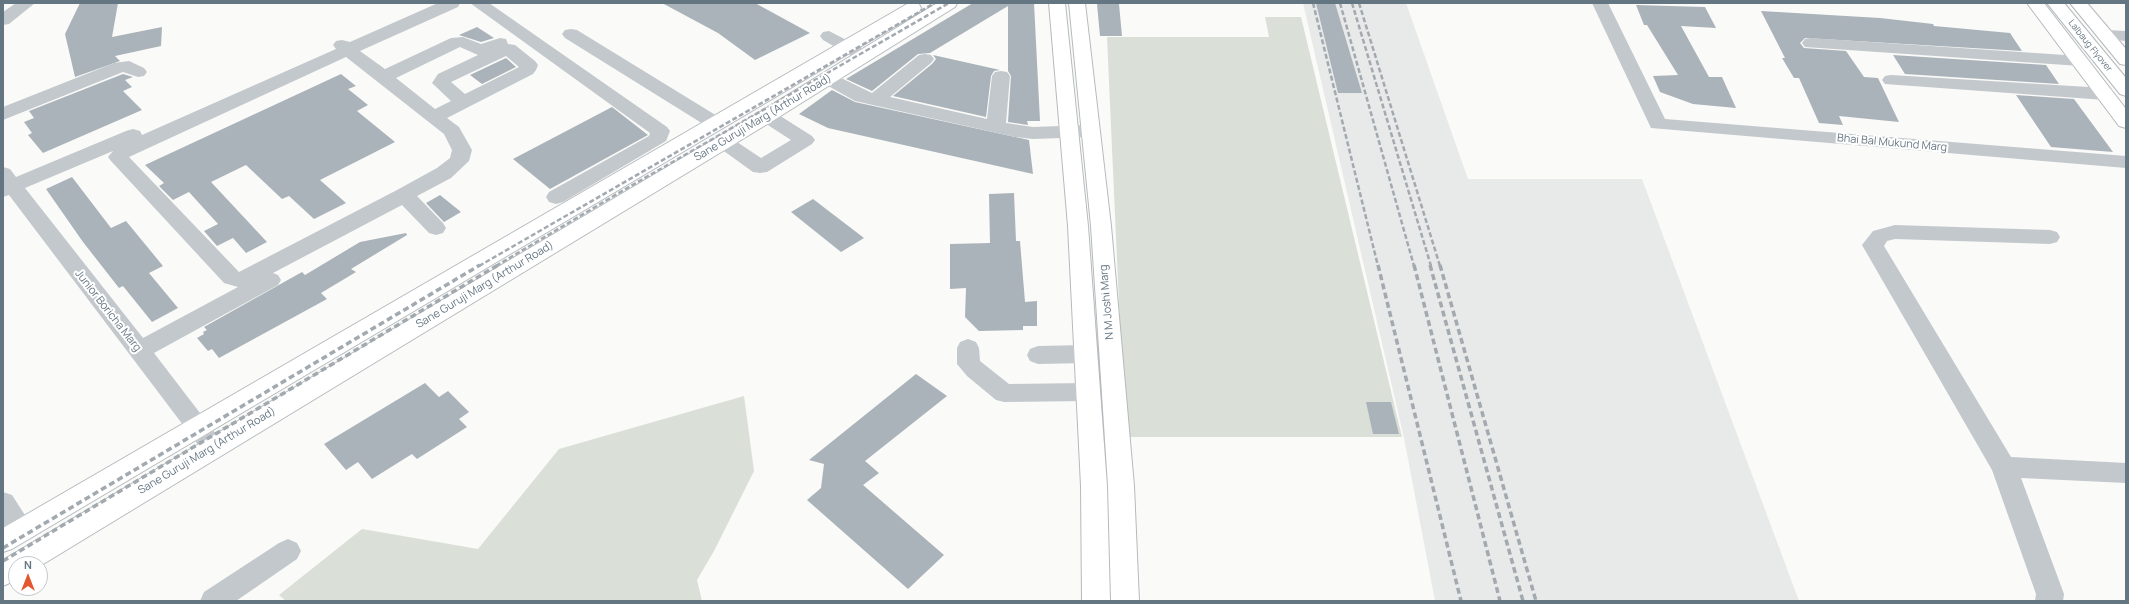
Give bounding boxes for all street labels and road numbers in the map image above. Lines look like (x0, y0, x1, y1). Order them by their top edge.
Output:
street label: Lalbaug Flyover (2066, 18, 2114, 74)
street label: Sane Guruji Marg (Arthur Road) (692, 72, 834, 164)
street label: Bhai Bal Mukund Marg (1836, 132, 1948, 154)
street label: Sane Guruji Marg (Arthur Road) (414, 239, 556, 331)
street label: N M Joshi Marg (1097, 264, 1117, 340)
street label: Junior Boricha Marg (72, 268, 144, 354)
street label: Sane Guruji Marg (Arthur Road) (136, 405, 278, 497)

